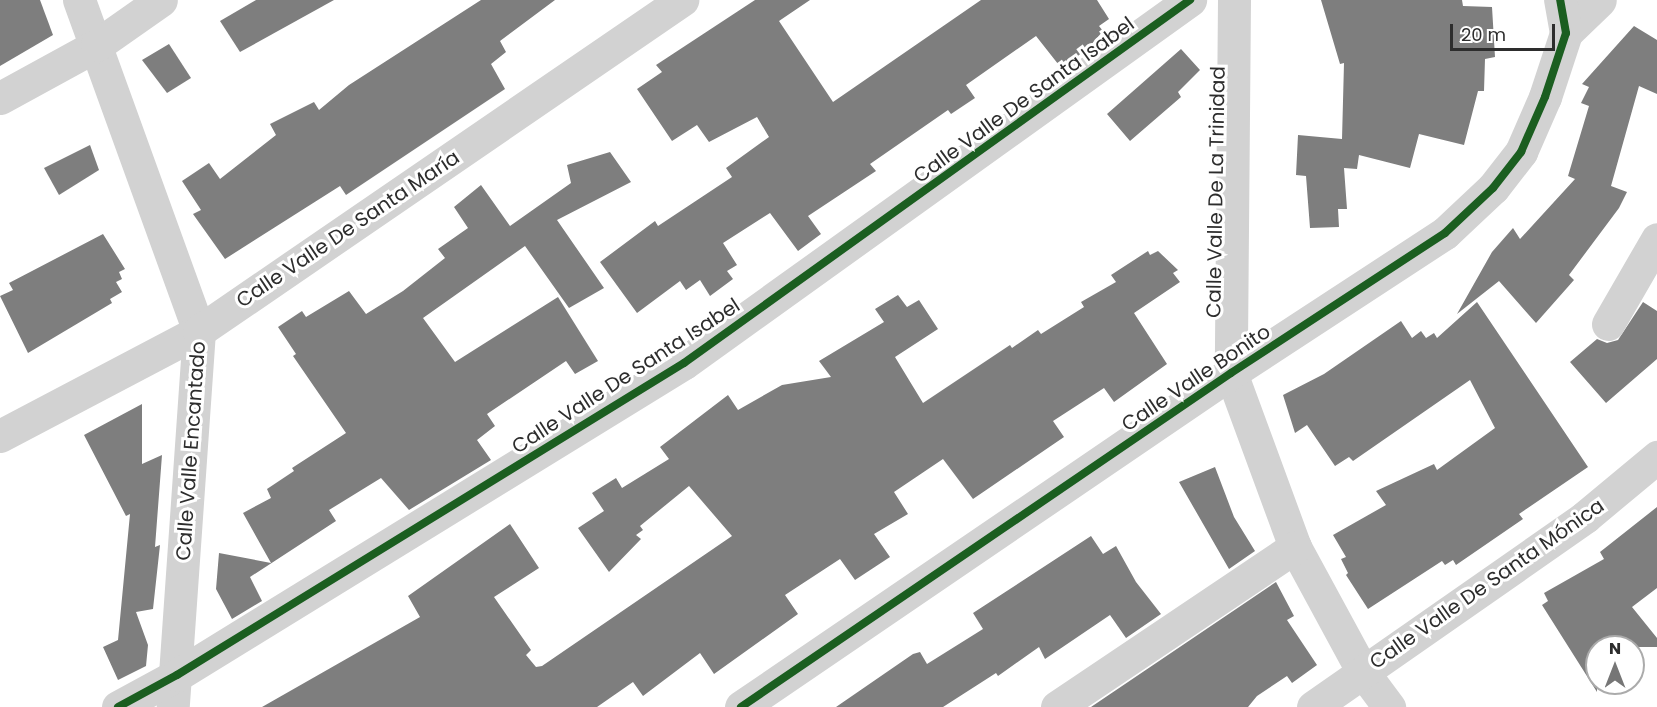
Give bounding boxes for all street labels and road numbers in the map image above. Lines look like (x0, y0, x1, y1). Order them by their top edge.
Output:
street label: Calle Valle De Santa Isabel (909, 12, 1139, 188)
street label: Calle Valle De La Trinidad (1202, 66, 1230, 318)
street label: Calle Valle De Santa María (232, 145, 464, 313)
street label: Calle Valle De Santa Isabel (508, 293, 744, 459)
street label: Calle Valle Bonito (1117, 319, 1275, 437)
street label: Calle Valle Encantado (171, 341, 211, 561)
street label: Calle Valle De Santa Mónica (1365, 494, 1609, 674)

